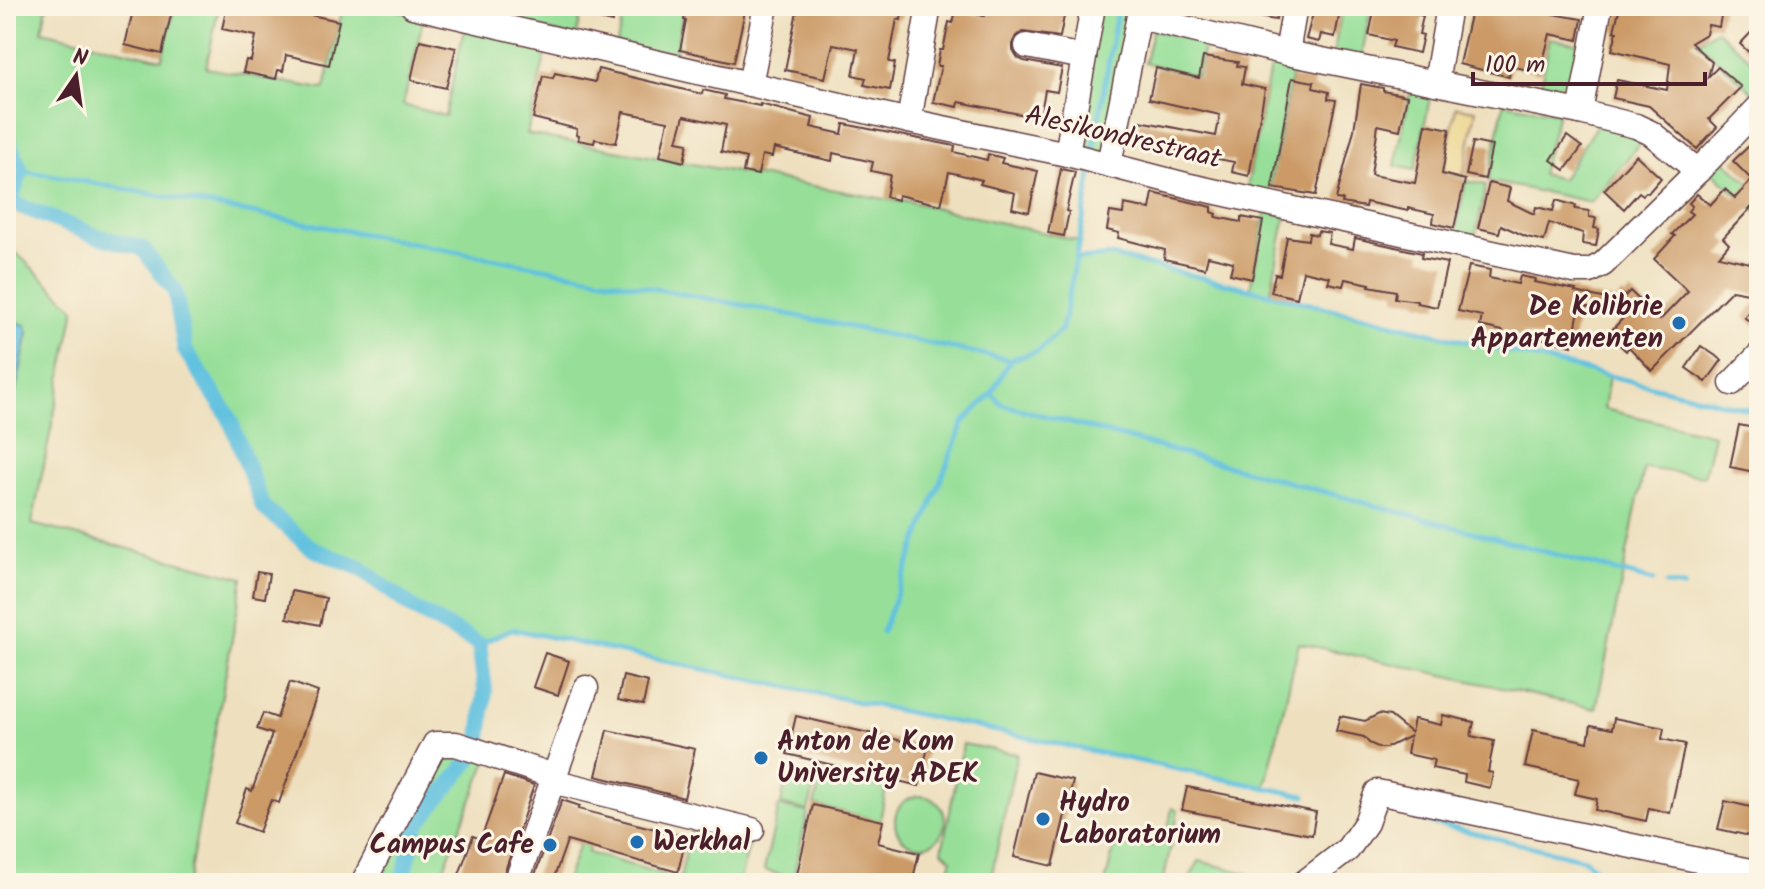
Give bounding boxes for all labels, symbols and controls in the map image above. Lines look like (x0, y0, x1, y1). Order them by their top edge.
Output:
north arrow (36, 36, 116, 116)
scale bar (1473, 36, 1705, 86)
text: N (69, 40, 91, 78)
text: 100 m (1485, 46, 1545, 85)
street label: Alesikondrestraat (1020, 93, 1227, 183)
place label: De Kolibrie Appartementen (1471, 285, 1663, 362)
marker: De Kolibrie Appartementen (1670, 314, 1688, 332)
place label: Anton de Kom University ADEK (777, 720, 979, 797)
marker: Anton de Kom University ADEK (752, 749, 770, 767)
place label: Hydro Laboratorium (1059, 781, 1221, 858)
marker: Hydro Laboratorium (1034, 810, 1052, 828)
place label: Werkhal (653, 820, 751, 865)
place label: Campus Cafe (370, 823, 534, 868)
marker: Werkhal (628, 833, 646, 851)
marker: Campus Cafe (541, 836, 559, 854)

